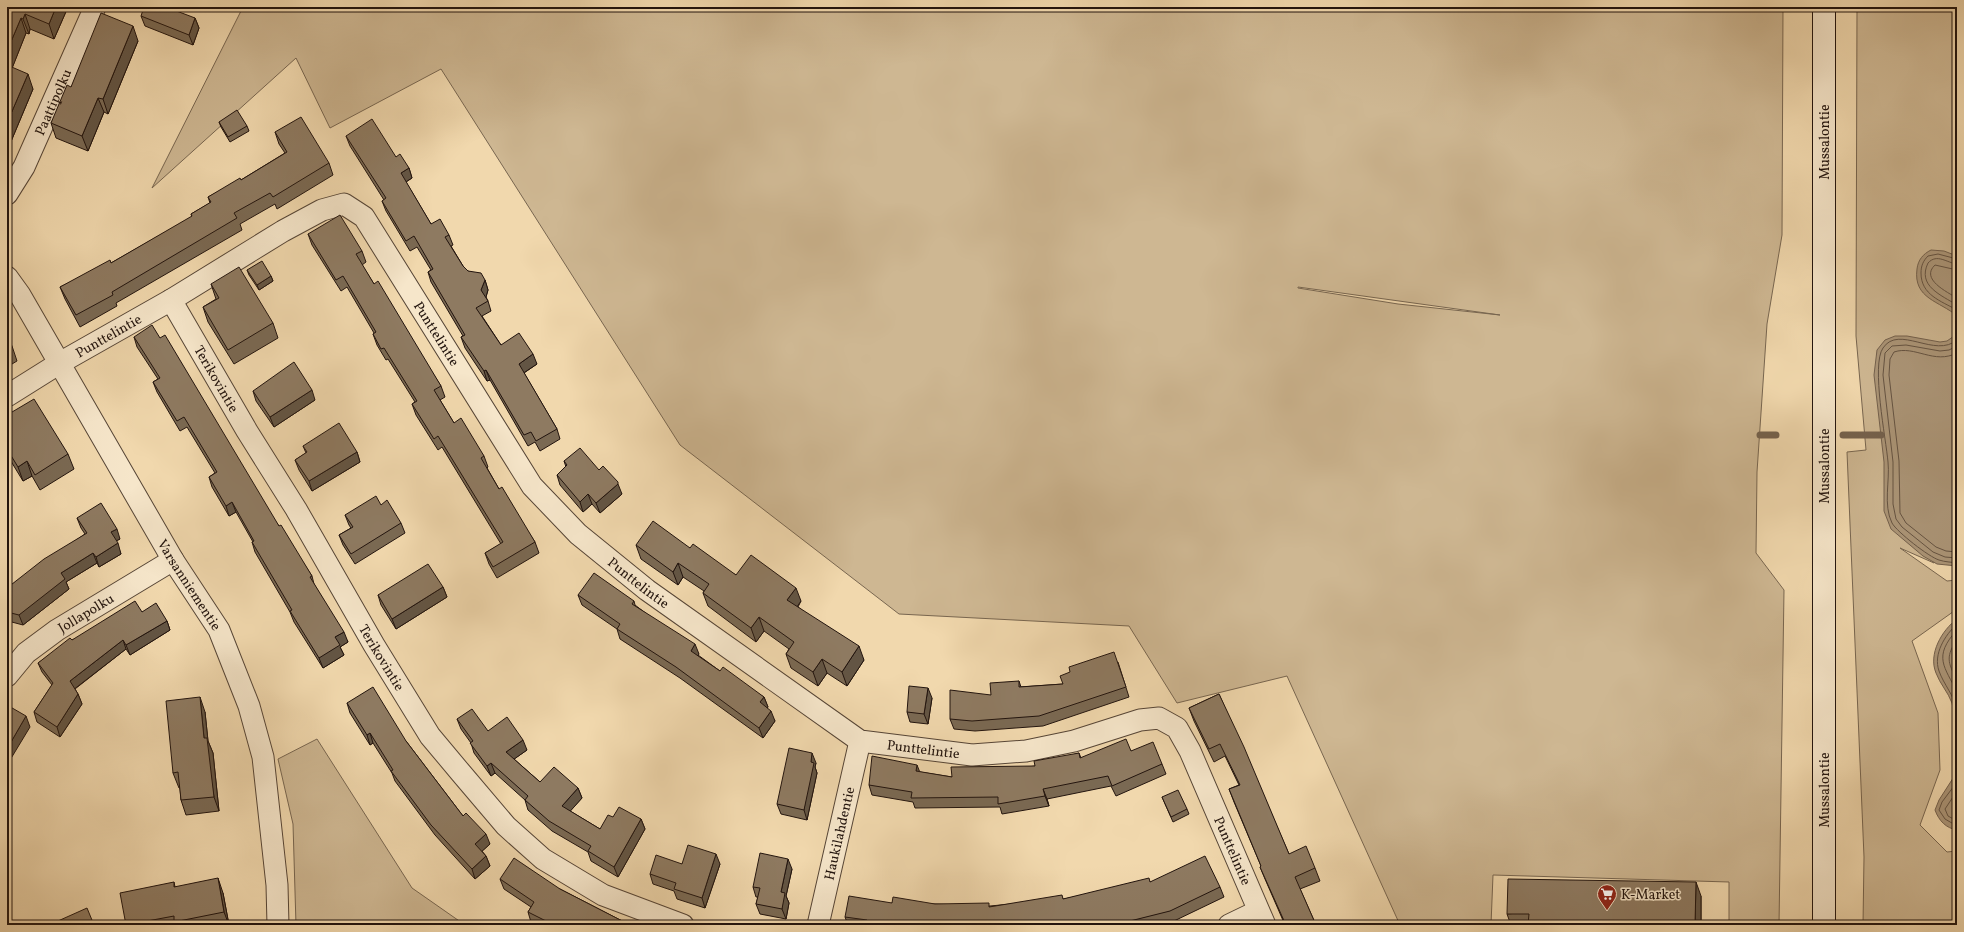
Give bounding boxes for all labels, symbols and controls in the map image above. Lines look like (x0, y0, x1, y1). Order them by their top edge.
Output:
street label: Paattipolku (31, 66, 77, 139)
street label: Mussalontie (1816, 104, 1835, 180)
street label: Punttelintie (408, 298, 463, 371)
street label: Punttelintie (73, 310, 146, 363)
street label: Terikovintie (188, 342, 242, 417)
street label: Mussalontie (1816, 428, 1835, 504)
street label: Varsanniementie (152, 536, 225, 635)
street label: Punttelintie (603, 554, 673, 614)
street label: Jollapolku (55, 590, 118, 638)
street label: Terikovintie (353, 621, 408, 695)
street label: Punttelintie (886, 736, 961, 764)
street label: Mussalontie (1816, 752, 1835, 828)
street label: Haukilahdentie (820, 785, 860, 882)
street label: Punttelintie (1208, 814, 1255, 889)
supermarket icon: K-Market (1596, 883, 1618, 911)
place label: K-Market (1621, 886, 1680, 905)

